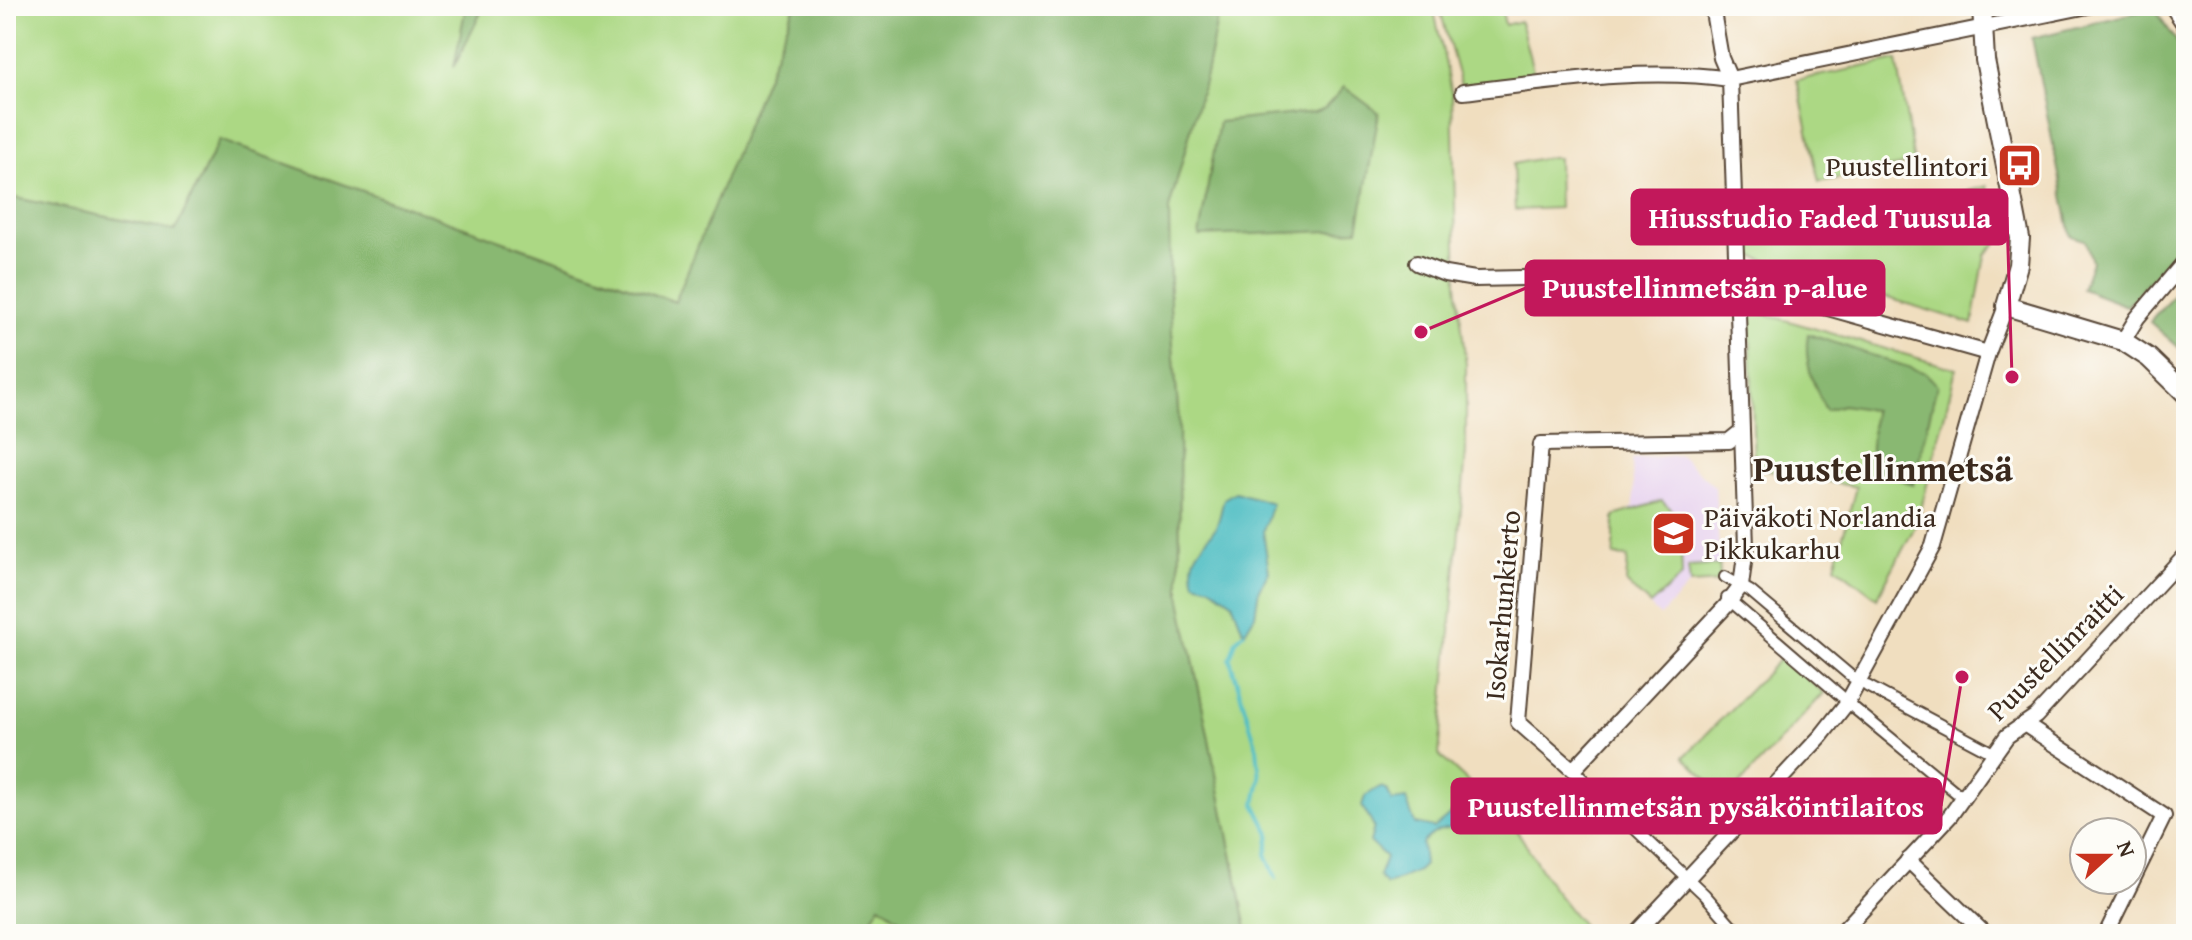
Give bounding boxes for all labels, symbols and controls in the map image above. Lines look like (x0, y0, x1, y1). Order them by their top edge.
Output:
bus stop icon: Puustellintori (1995, 142, 2043, 190)
place label: Puustellintori (1826, 145, 1988, 186)
callout: Hiusstudio Faded Tuusula (1632, 190, 2007, 244)
text: Hiusstudio Faded Tuusula (1648, 195, 1992, 239)
callout: Puustellinmetsän p-alue (1526, 261, 1884, 315)
text: Puustellinmetsän p-alue (1542, 265, 1868, 309)
district label: Puustellinmetsä (1753, 441, 2013, 494)
place label: Päiväkoti Norlandia Pikkukarhu (1704, 496, 1937, 569)
street label: Isokarhunkierto (1473, 508, 1530, 702)
school or university icon: Päiväkoti Norlandia Pikkukarhu (1649, 509, 1697, 557)
street label: Puustellinraitti (1977, 574, 2132, 729)
callout: Puustellinmetsän pysäköintilaitos (1452, 779, 1941, 833)
text: Puustellinmetsän pysäköintilaitos (1468, 784, 1924, 828)
north arrow (2068, 816, 2148, 896)
text: N (2109, 836, 2144, 862)

